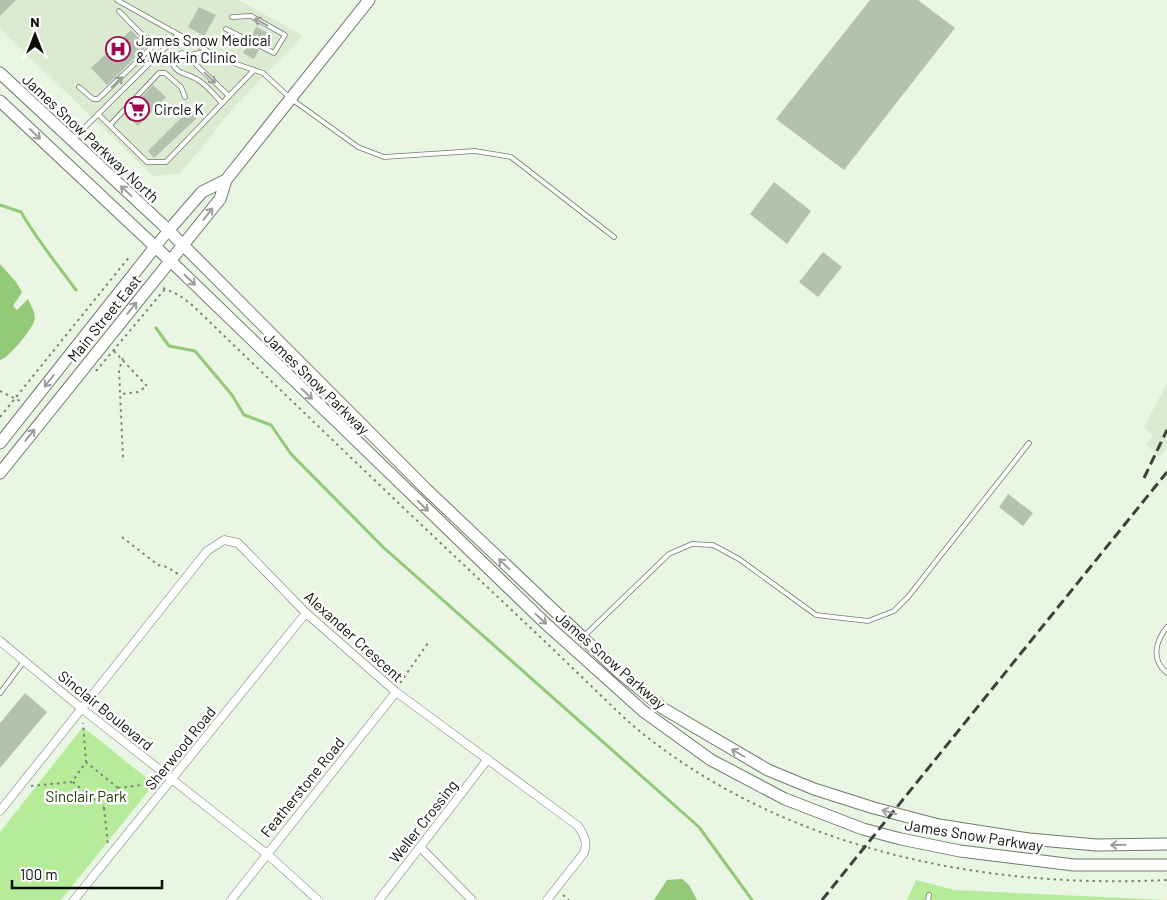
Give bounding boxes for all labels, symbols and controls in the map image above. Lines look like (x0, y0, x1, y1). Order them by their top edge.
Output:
north arrow (10, 10, 60, 60)
text: N (30, 13, 40, 30)
one-way arrow (254, 17, 269, 27)
place label: James Snow Medical & Walk-in Clinic (136, 31, 271, 66)
hospital icon: James Snow Medical & Walk-in Clinic (105, 36, 131, 62)
street label: James Snow Parkway North (19, 70, 163, 206)
one-way arrow (204, 72, 216, 84)
one-way arrow (111, 76, 123, 88)
supermarket icon: Circle K (124, 96, 150, 122)
place label: Circle K (154, 100, 204, 118)
one-way arrow (29, 128, 42, 140)
one-way arrow (120, 186, 133, 197)
one-way arrow (202, 208, 213, 221)
street label: Main Street East (63, 271, 145, 365)
one-way arrow (184, 274, 196, 286)
one-way arrow (126, 302, 137, 315)
street label: James Snow Parkway (260, 328, 374, 438)
one-way arrow (44, 374, 55, 387)
one-way arrow (300, 387, 312, 399)
one-way arrow (25, 429, 36, 442)
one-way arrow (417, 500, 429, 512)
one-way arrow (498, 558, 510, 570)
street label: Alexander Crescent (301, 587, 407, 685)
street label: James Snow Parkway (552, 607, 670, 713)
one-way arrow (534, 613, 547, 625)
street label: Sinclair Boulevard (55, 666, 157, 754)
street label: Sherwood Road (141, 703, 219, 793)
street label: Featherstone Road (256, 734, 348, 840)
one-way arrow (731, 748, 746, 757)
street label: Weller Crossing (385, 776, 461, 866)
park label: Sinclair Park (45, 787, 127, 805)
one-way arrow (881, 807, 897, 816)
street label: James Snow Parkway (904, 815, 1044, 855)
one-way arrow (1111, 840, 1127, 850)
scale bar (12, 858, 162, 890)
text: 100 m (20, 865, 58, 883)

